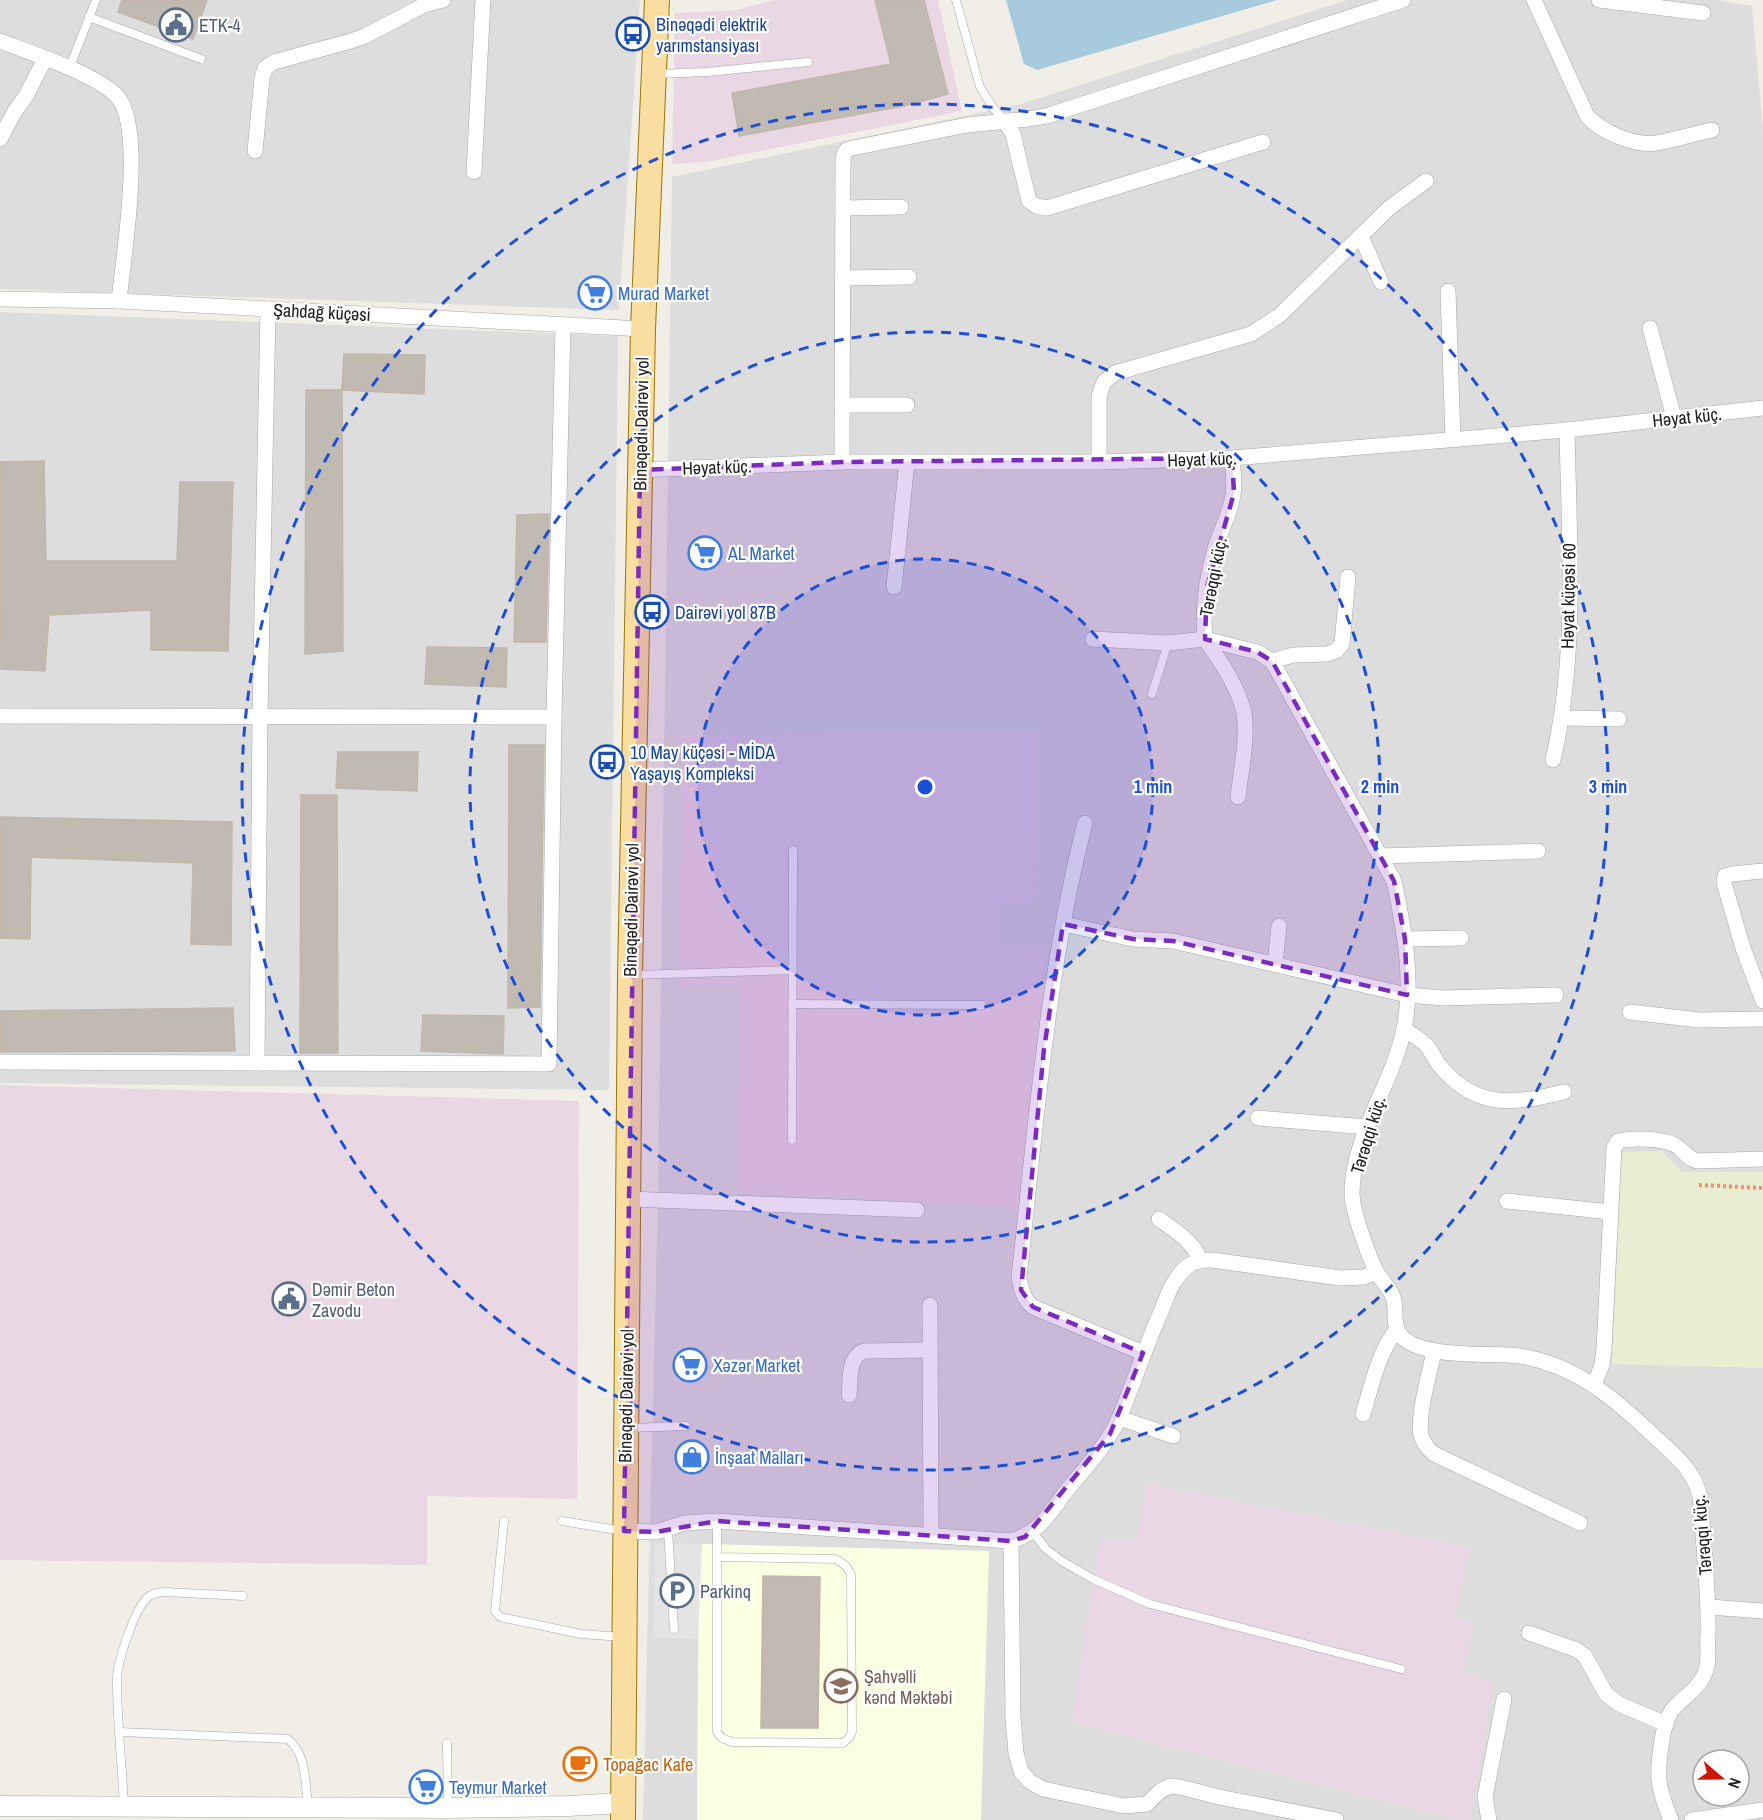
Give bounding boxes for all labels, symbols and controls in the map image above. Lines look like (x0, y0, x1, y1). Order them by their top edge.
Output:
public building icon: ETK-4 (158, 7, 194, 43)
place label: Binəqədi elektrik yarımstansiyası (656, 12, 767, 58)
place label: ETK-4 (199, 13, 241, 38)
bus stop icon: Binəqədi elektrik yarımstansiyası (615, 16, 651, 52)
supermarket icon: Murad Market (577, 275, 613, 311)
place label: Murad Market (618, 281, 709, 306)
street label: Şahdağ küçəsi (273, 297, 371, 327)
street label: Binəqədi Dairəvi yol (627, 357, 655, 491)
street label: Həyat küç. (1651, 401, 1723, 433)
street label: Həyat küç. (1167, 445, 1237, 473)
street label: Həyat küç. (682, 453, 752, 481)
supermarket icon: AL Market (687, 535, 723, 571)
street label: Tərəqqi küç. (1193, 535, 1233, 619)
place label: AL Market (727, 541, 795, 566)
street label: Həyat küçəsi 60 (1555, 543, 1581, 649)
bus stop icon: Dairəvi yol 87B (634, 594, 670, 630)
place label: Dairəvi yol 87B (675, 600, 776, 625)
place label: 10 May küçəsi - MİDA Yaşayış Kompleksi (630, 740, 775, 786)
bus stop icon: 10 May küçəsi - MİDA Yaşayış Kompleksi (589, 744, 625, 780)
text: 1 min (1134, 774, 1172, 799)
text: 2 min (1361, 774, 1399, 799)
text: 3 min (1589, 774, 1627, 799)
centre of rings (915, 777, 935, 797)
street label: Binəqədi Dairəvi yol (617, 843, 645, 977)
street label: Tərəqqi küç. (1344, 1093, 1392, 1177)
place label: Dəmir Beton Zavodu (312, 1277, 395, 1323)
public building icon: Dəmir Beton Zavodu (271, 1281, 307, 1317)
street label: Binəqədi Dairəvi yol (612, 1329, 640, 1463)
supermarket icon: Xəzər Market (672, 1347, 708, 1383)
place label: Xəzər Market (713, 1353, 800, 1378)
shop icon: İnşaat Malları (674, 1439, 710, 1475)
place label: İnşaat Malları (715, 1445, 804, 1470)
street label: Tərəqqi küç. (1686, 1494, 1718, 1576)
parking icon: Parkinq (659, 1573, 695, 1609)
place label: Parkinq (700, 1579, 751, 1604)
place label: Şahvəlli kənd Məktəbi (864, 1664, 953, 1710)
school or university icon: Şahvəlli kənd Məktəbi (823, 1668, 859, 1704)
cafe icon: Topağac Kafe (562, 1746, 598, 1782)
north arrow (1691, 1748, 1751, 1808)
place label: Topağac Kafe (603, 1752, 693, 1777)
supermarket icon: Teymur Market (408, 1769, 444, 1805)
place label: Teymur Market (449, 1775, 547, 1800)
text: N (1723, 1775, 1747, 1791)

